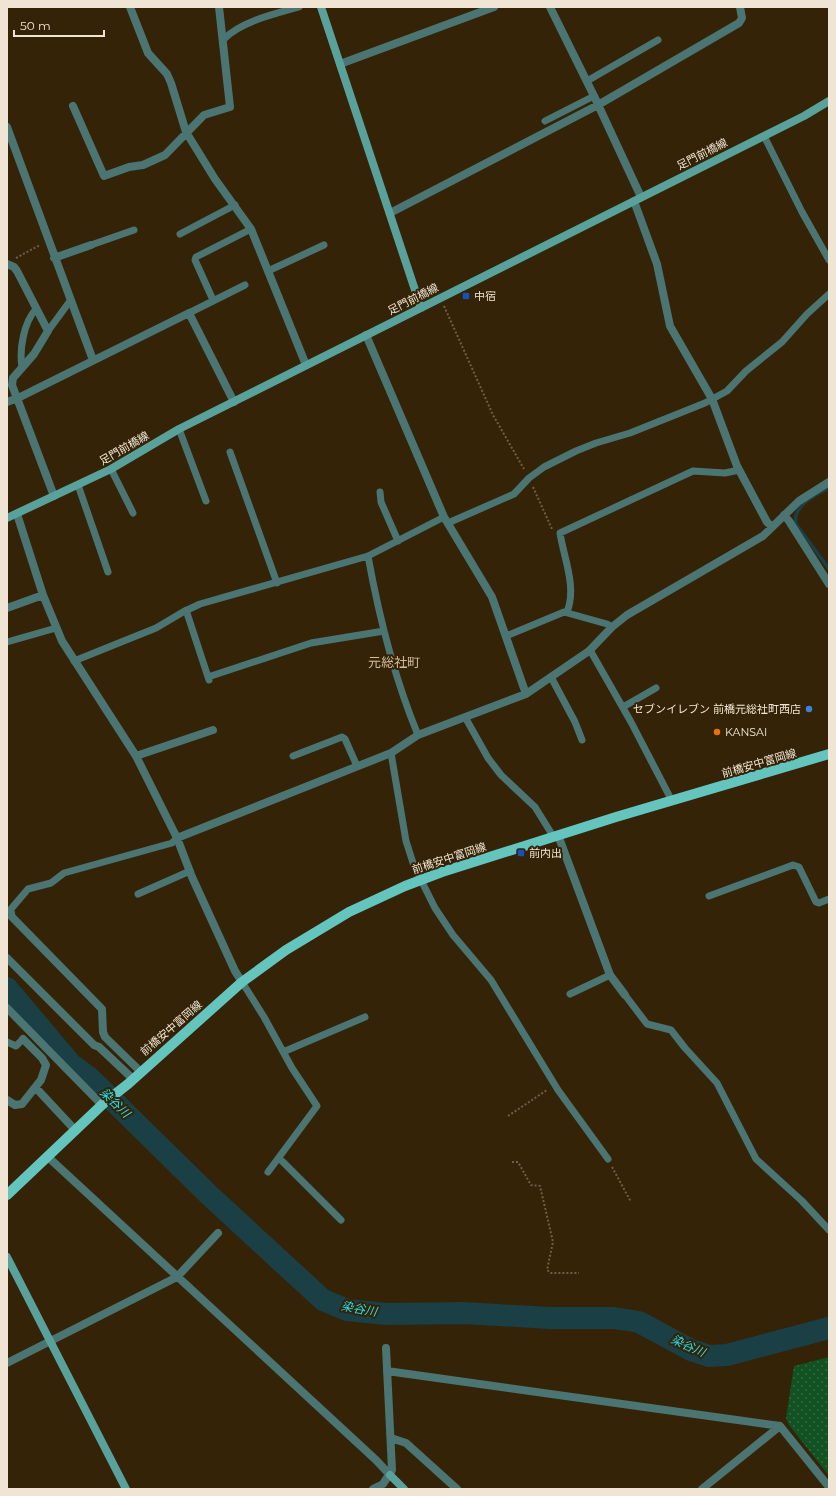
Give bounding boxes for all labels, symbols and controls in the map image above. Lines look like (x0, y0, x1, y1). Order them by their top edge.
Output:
scale bar (14, 12, 104, 38)
text: 50 m (20, 18, 51, 33)
street label: 足門前橋線 (674, 135, 730, 173)
street label: 足門前橋線 (385, 280, 441, 318)
place label: 中宿 (474, 289, 496, 303)
marker: 中宿 (461, 291, 471, 301)
street label: 足門前橋線 (97, 428, 151, 468)
district label: 元総社町 (368, 654, 420, 670)
place label: セブンイレブン 前橋元総社町西店 (633, 702, 801, 716)
marker: セブンイレブン 前橋元総社町西店 (804, 704, 814, 714)
place label: KANSAI (725, 725, 767, 739)
marker: KANSAI (712, 727, 722, 737)
street label: 前橋安中富岡線 (720, 746, 798, 780)
street label: 前橋安中富岡線 (410, 839, 488, 877)
place label: 前内出 (529, 846, 562, 860)
marker: 前内出 (516, 848, 526, 858)
street label: 前橋安中富岡線 (137, 997, 205, 1059)
water label: 染谷川 (97, 1085, 135, 1122)
water label: 染谷川 (340, 1298, 380, 1319)
water label: 染谷川 (669, 1331, 710, 1361)

